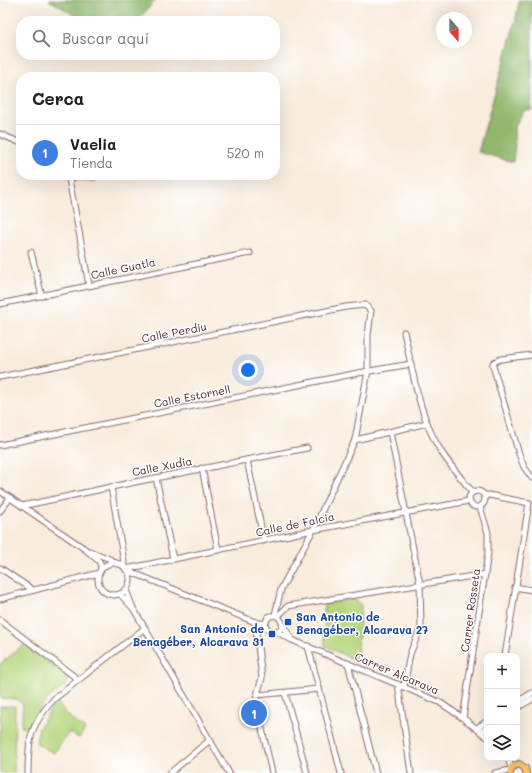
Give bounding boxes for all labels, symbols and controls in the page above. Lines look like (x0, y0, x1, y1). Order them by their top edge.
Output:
north arrow (436, 12, 472, 48)
search box (16, 16, 280, 60)
icon: search (30, 27, 52, 49)
text: Buscar aquí (62, 28, 149, 48)
text: Cerca (32, 87, 84, 109)
text: Vaelia (70, 134, 116, 154)
text: 1 (42, 144, 48, 161)
text: 520 m (227, 144, 264, 161)
text: Tienda (70, 154, 113, 171)
street label: Calle Guatla (89, 254, 157, 282)
street label: Calle Perdiu (140, 318, 208, 346)
your location (238, 360, 258, 380)
street label: Calle Estornell (153, 381, 231, 411)
street label: Calle Xudia (131, 453, 194, 479)
street label: Calle de Falcia (254, 508, 336, 540)
street label: Carrer Rosseta (457, 567, 483, 653)
place label: San Antonio de Benagéber, Alcarava 27 (296, 609, 428, 637)
marker: San Antonio de Benagéber, Alcarava 27 (283, 617, 293, 627)
place label: San Antonio de Benagéber, Alcarava 31 (133, 621, 264, 649)
marker: San Antonio de Benagéber, Alcarava 31 (267, 629, 277, 639)
street label: Carrer Alcarava (352, 648, 442, 698)
map controls (484, 653, 520, 761)
button: + (484, 653, 520, 689)
button: − (484, 689, 520, 725)
pin: 1 (241, 698, 267, 728)
button: layers (484, 725, 520, 761)

